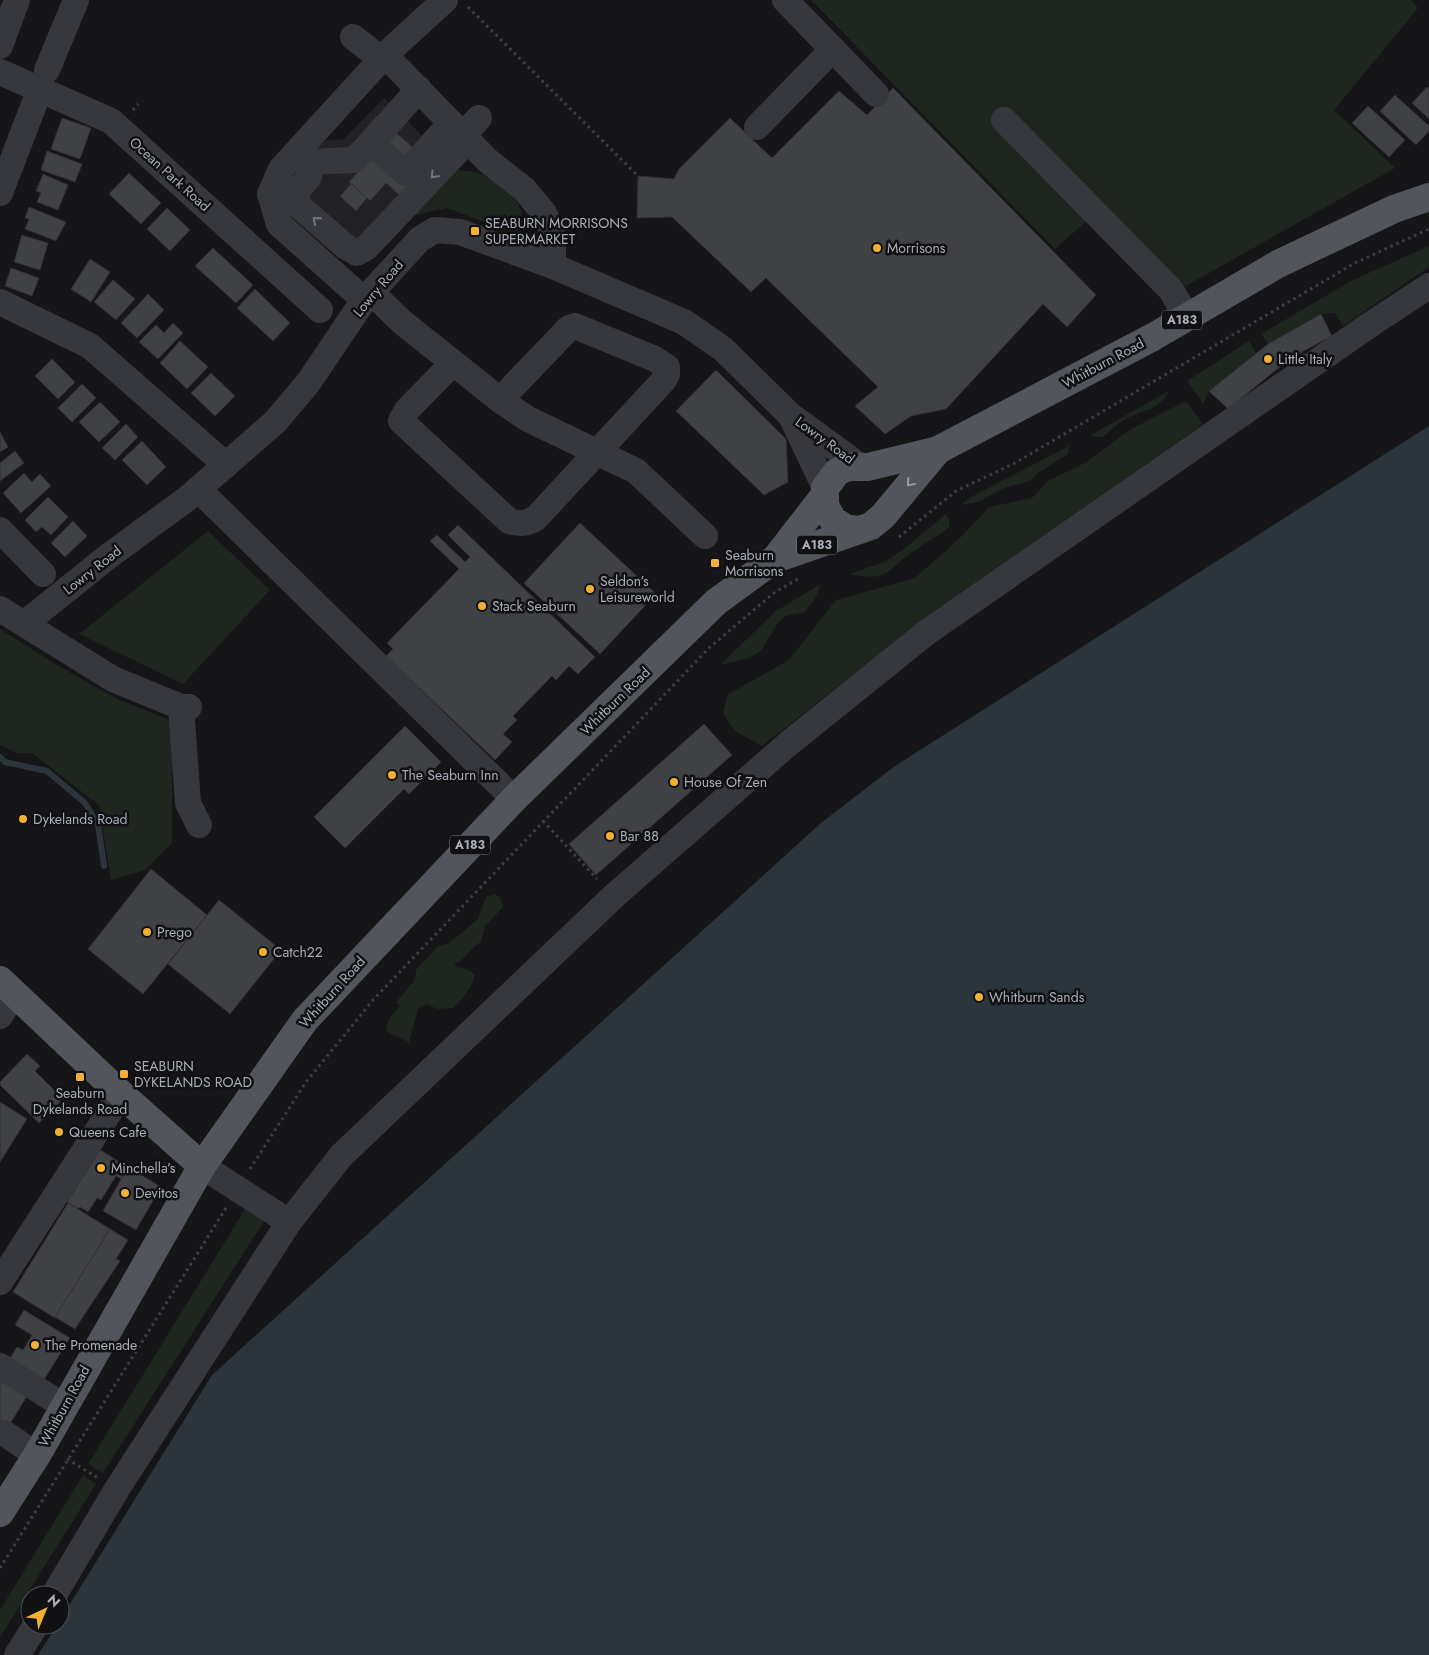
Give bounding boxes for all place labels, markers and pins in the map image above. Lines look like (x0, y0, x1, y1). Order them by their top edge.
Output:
place label: SEABURN MORRISONS SUPERMARKET (485, 213, 628, 249)
marker: SEABURN MORRISONS SUPERMARKET (469, 225, 481, 237)
place label: Morrisons (887, 238, 946, 258)
marker: Morrisons (871, 242, 883, 254)
place label: Little Italy (1278, 349, 1333, 369)
marker: Little Italy (1262, 353, 1274, 365)
place label: Seaburn Morrisons (725, 545, 784, 581)
marker: Seaburn Morrisons (709, 557, 721, 569)
place label: Seldon’s Leisureworld (600, 571, 675, 607)
marker: Seldon’s Leisureworld (584, 583, 596, 595)
place label: Stack Seaburn (492, 596, 576, 616)
marker: Stack Seaburn (476, 600, 488, 612)
place label: The Seaburn Inn (402, 765, 499, 785)
marker: The Seaburn Inn (386, 769, 398, 781)
place label: House Of Zen (684, 772, 767, 792)
marker: House Of Zen (668, 776, 680, 788)
place label: Dykelands Road (33, 809, 127, 829)
marker: Dykelands Road (17, 813, 29, 825)
place label: Bar 88 (620, 826, 659, 846)
marker: Bar 88 (604, 830, 616, 842)
place label: Prego (157, 922, 192, 942)
marker: Prego (141, 926, 153, 938)
place label: Catch22 (273, 942, 323, 962)
marker: Catch22 (257, 946, 269, 958)
place label: Whitburn Sands (989, 987, 1085, 1007)
marker: Whitburn Sands (973, 991, 985, 1003)
place label: SEABURN DYKELANDS ROAD (134, 1056, 252, 1092)
marker: SEABURN DYKELANDS ROAD (118, 1068, 130, 1080)
marker: Seaburn Dykelands Road (74, 1071, 86, 1083)
place label: Seaburn Dykelands Road (33, 1083, 127, 1119)
place label: Queens Cafe (69, 1122, 147, 1142)
marker: Queens Cafe (53, 1126, 65, 1138)
place label: Minchella’s (111, 1158, 176, 1178)
marker: Minchella’s (95, 1162, 107, 1174)
place label: Devitos (135, 1183, 178, 1203)
marker: Devitos (119, 1187, 131, 1199)
place label: The Promenade (45, 1335, 137, 1355)
marker: The Promenade (29, 1339, 41, 1351)

